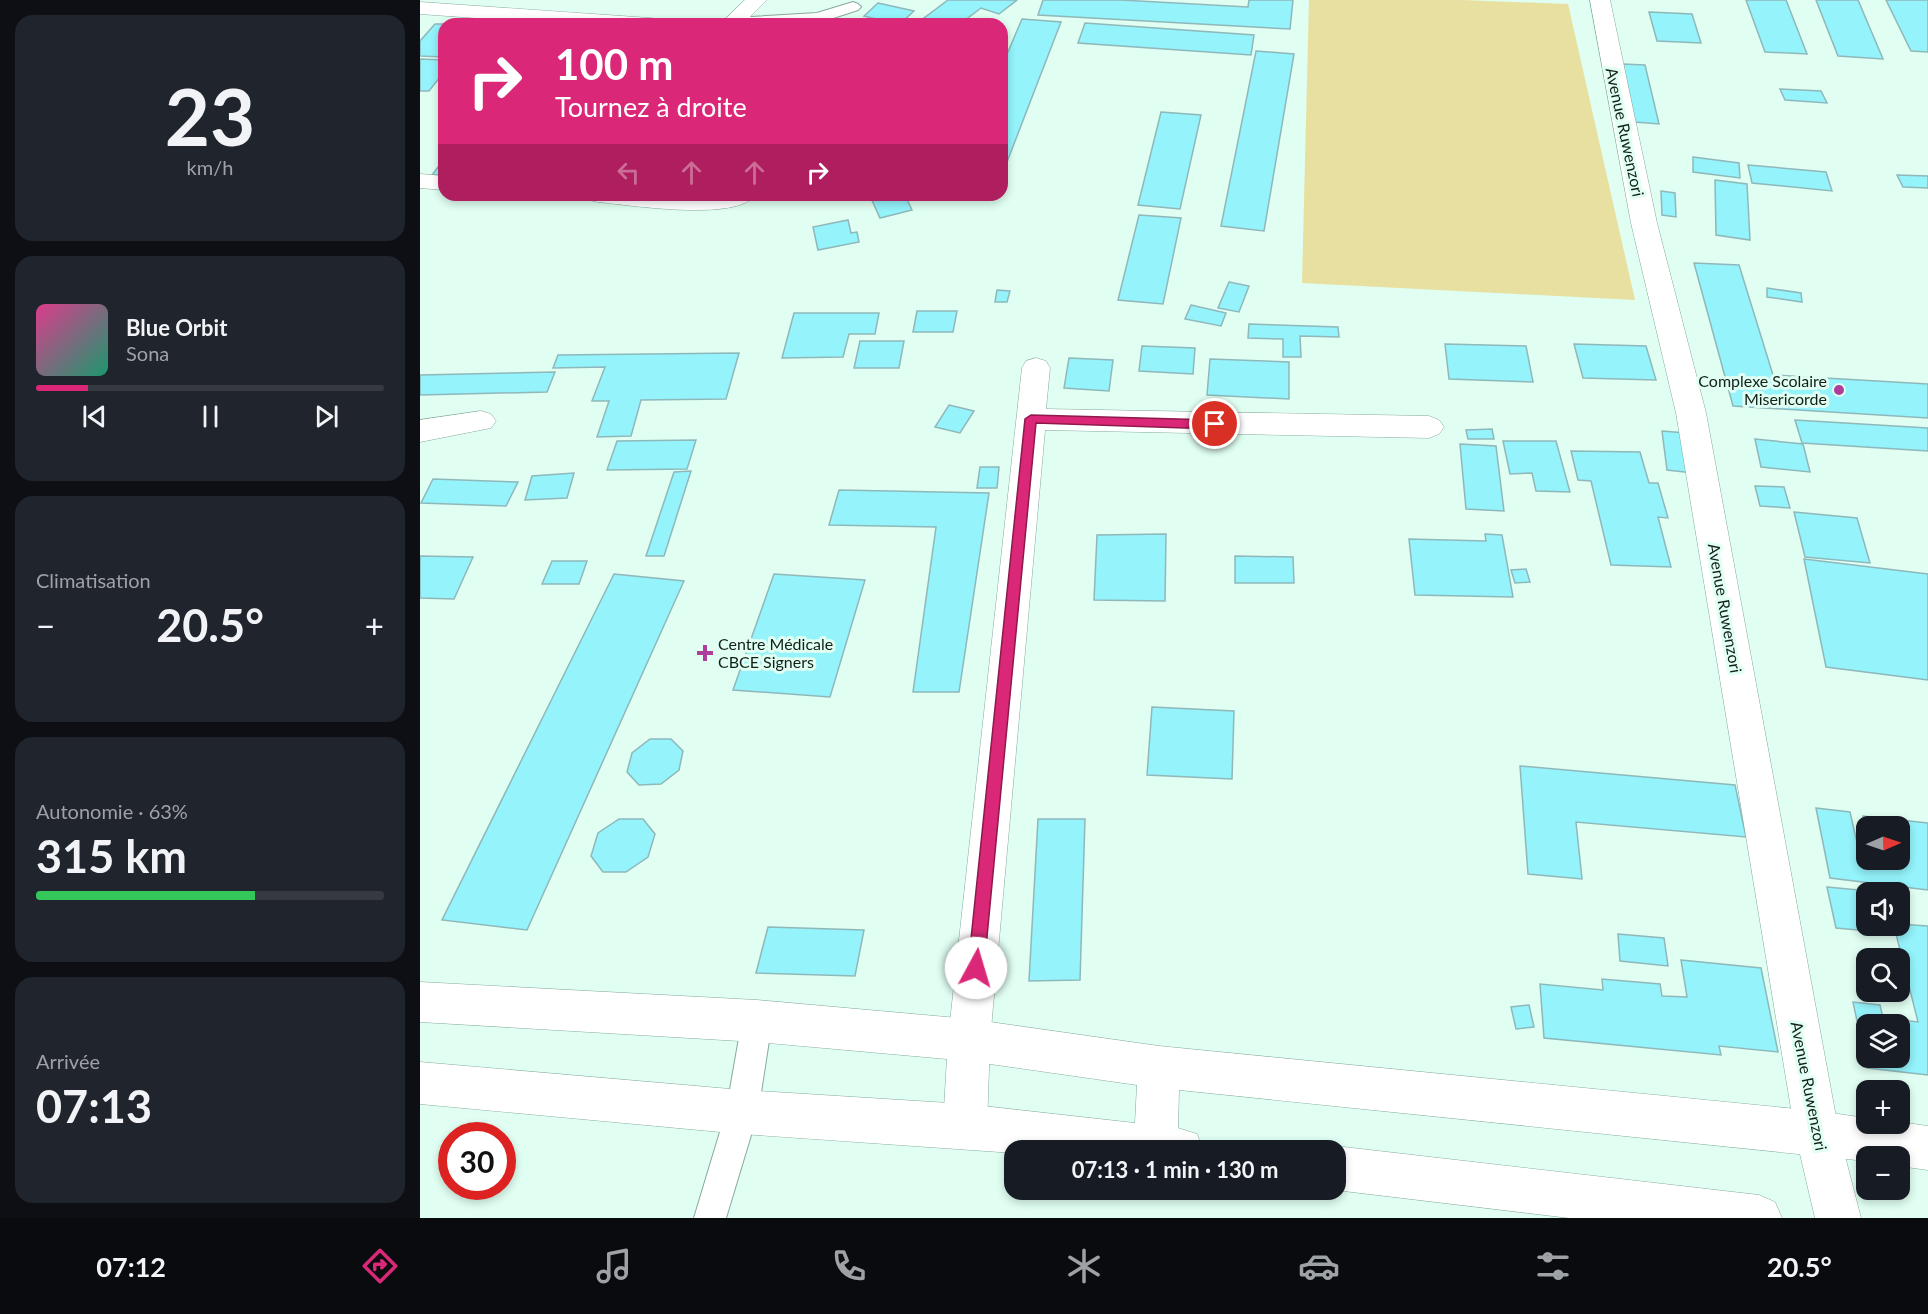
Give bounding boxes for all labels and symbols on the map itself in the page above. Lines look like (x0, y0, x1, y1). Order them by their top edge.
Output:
street label: Avenue Ruwenzori (1603, 66, 1648, 198)
place label: Complexe Scolaire Misericorde (1698, 371, 1827, 408)
marker: Complexe Scolaire Misericorde (1832, 383, 1846, 397)
pin (1189, 398, 1240, 449)
street label: Avenue Ruwenzori (1705, 542, 1746, 674)
place label: Centre Médicale CBCE Signers (718, 634, 833, 671)
marker: Centre Médicale CBCE Signers (696, 644, 714, 662)
north arrow (1856, 816, 1910, 870)
position arrow (944, 936, 1008, 1000)
street label: Avenue Ruwenzori (1788, 1020, 1831, 1152)
speed limit sign: 30 (438, 1122, 516, 1200)

